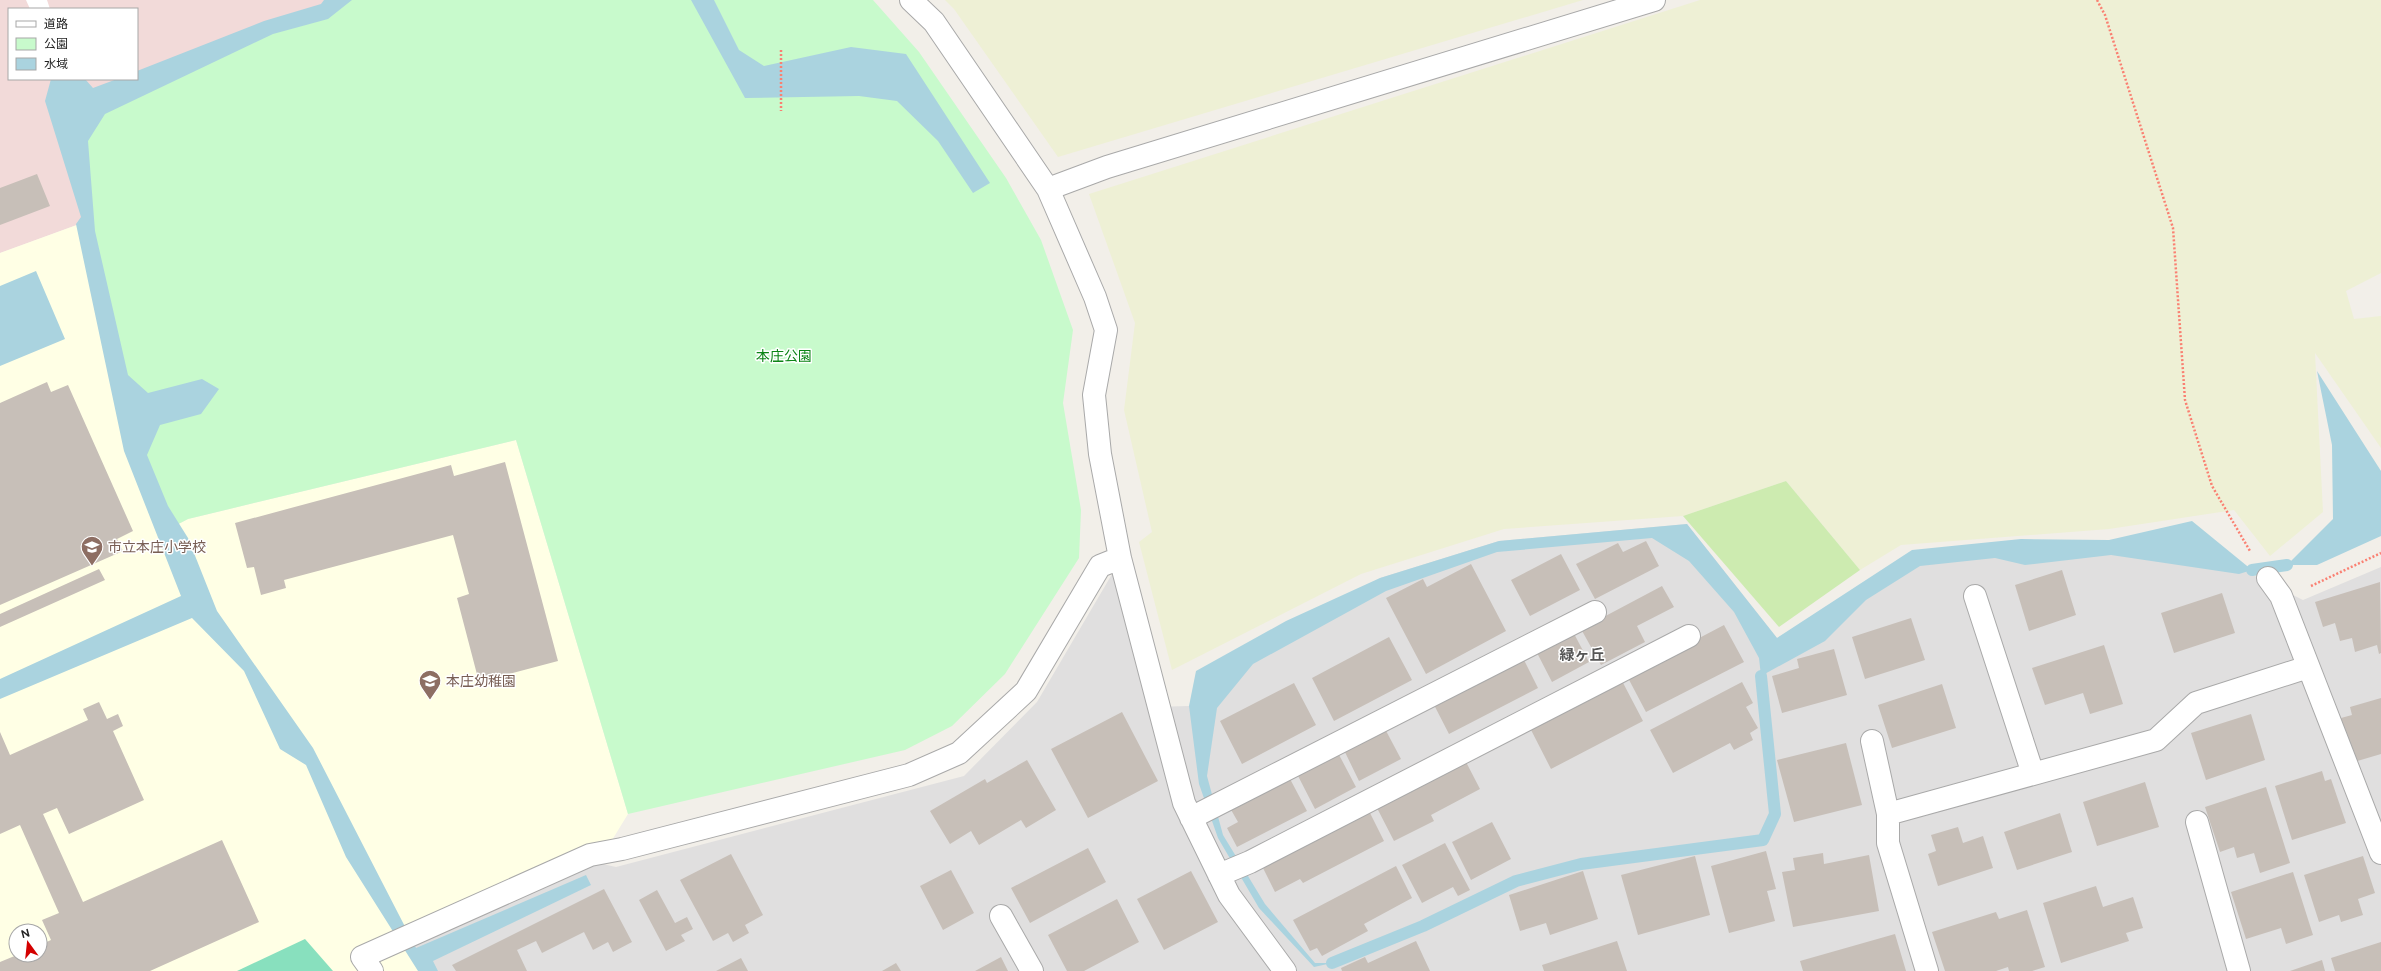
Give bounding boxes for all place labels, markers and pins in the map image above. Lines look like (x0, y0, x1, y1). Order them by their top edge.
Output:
school or university icon: 市立本庄小学校 (79, 534, 105, 567)
place label: 市立本庄小学校 (108, 539, 206, 556)
school or university icon: 本庄幼稚園 (417, 668, 443, 701)
place label: 本庄幼稚園 (446, 673, 516, 690)

